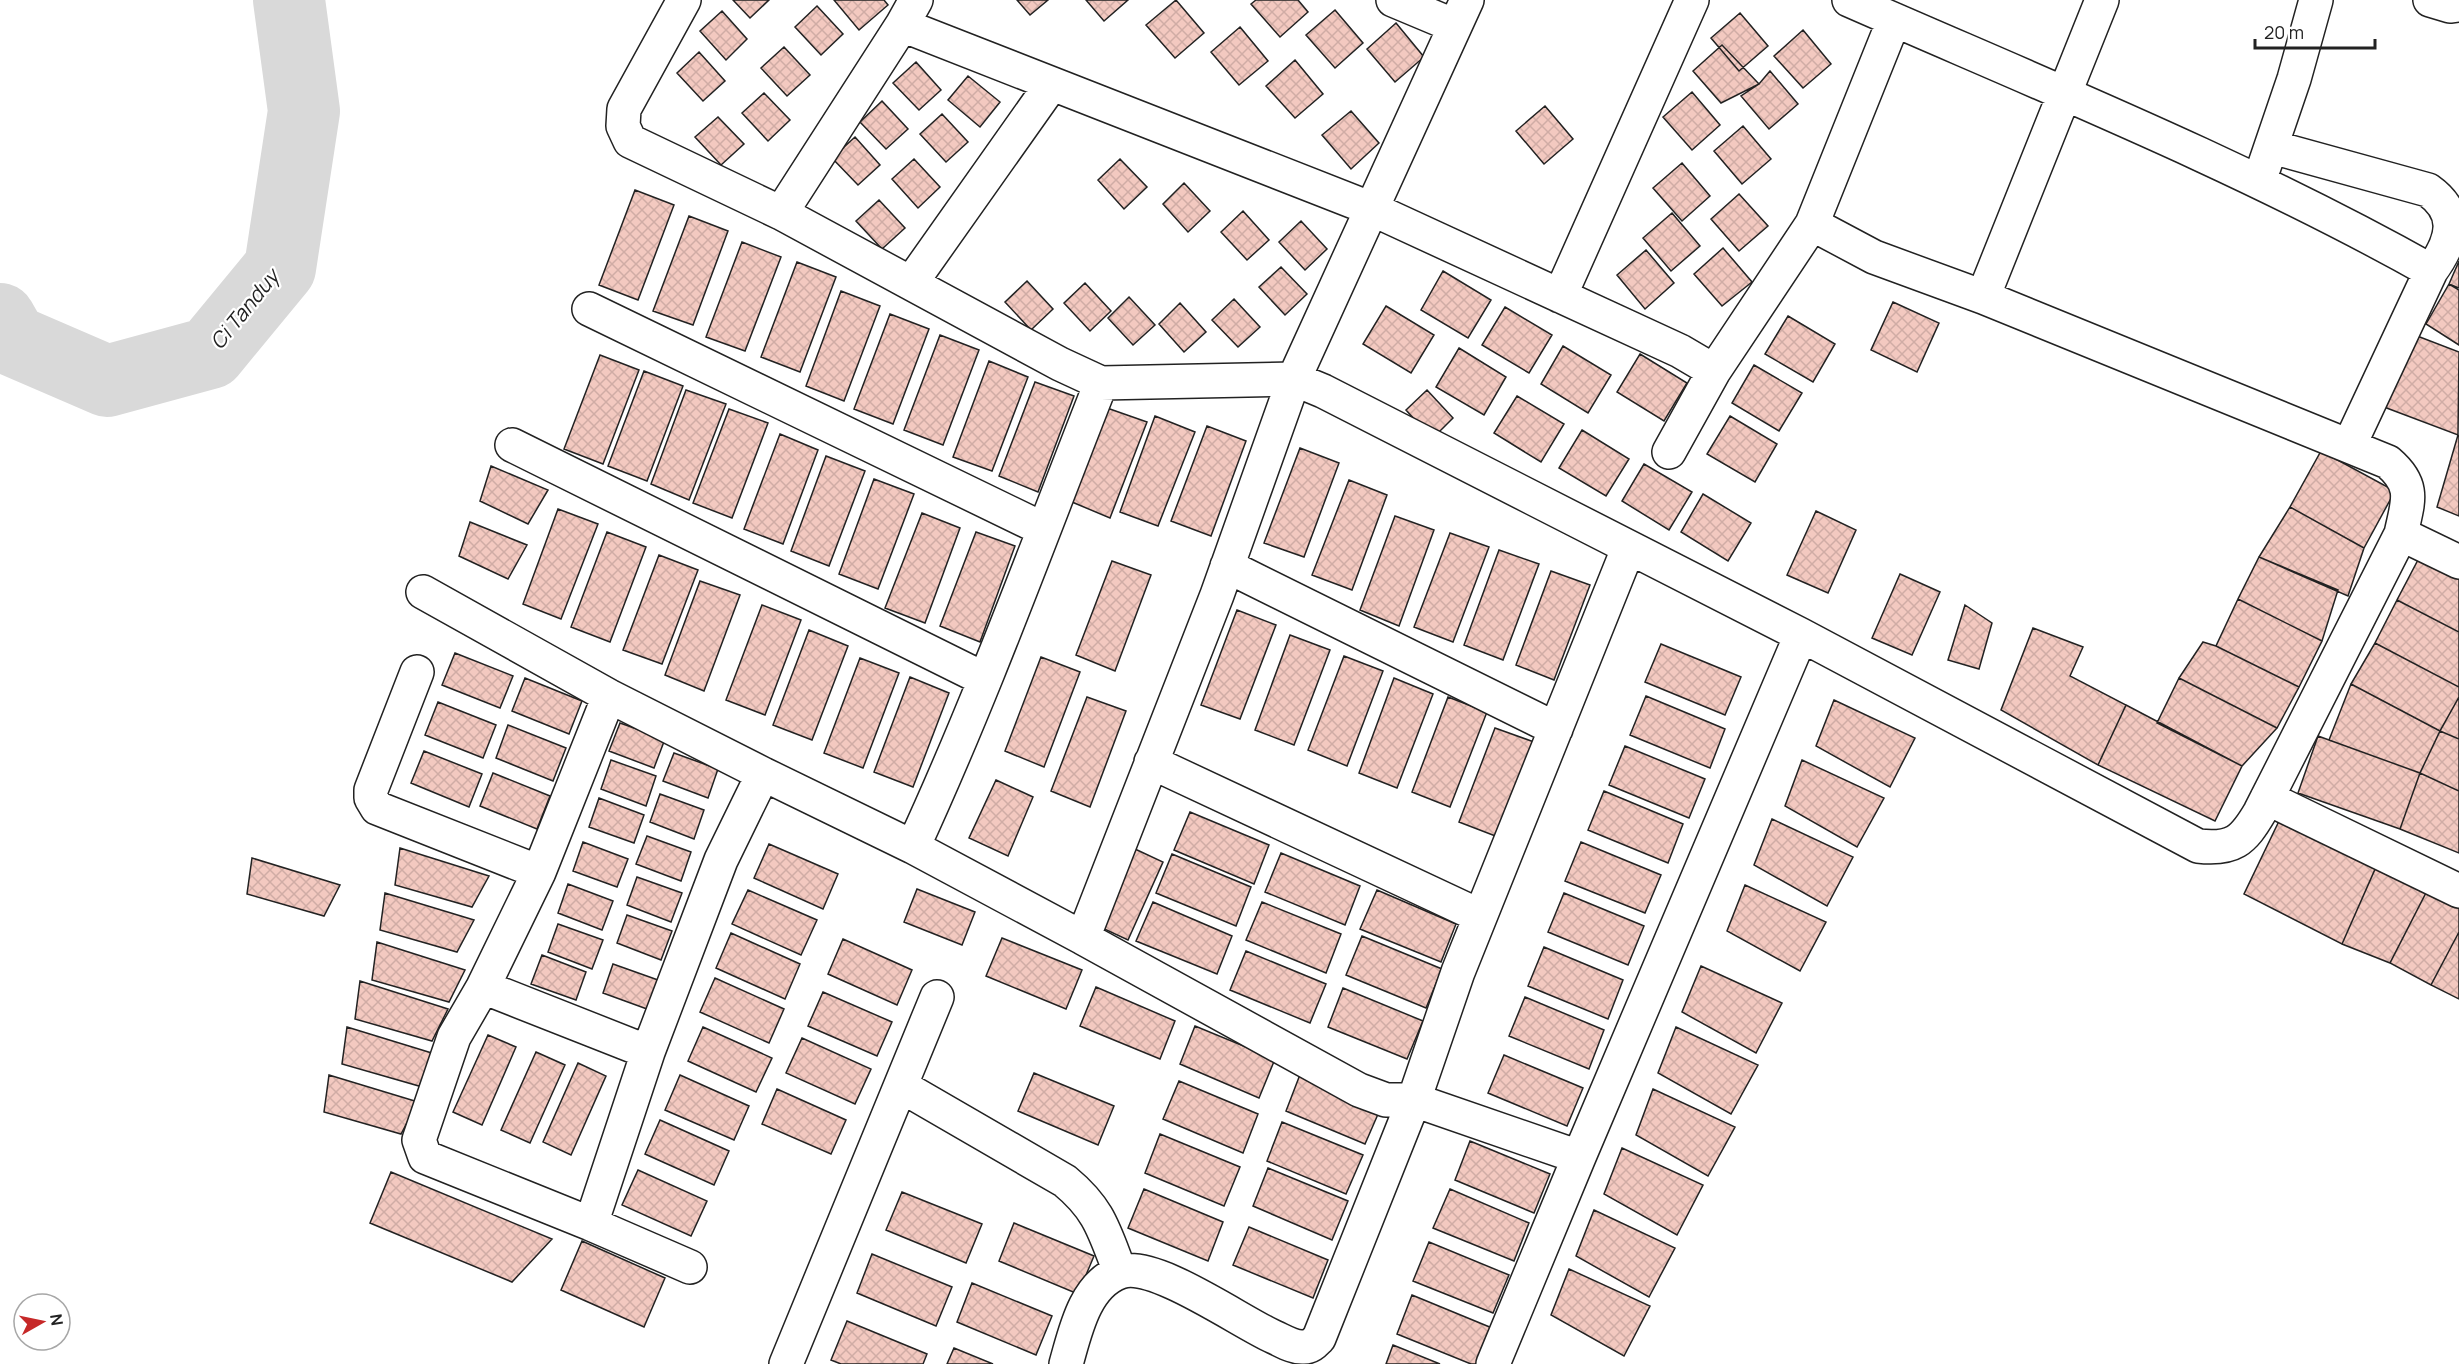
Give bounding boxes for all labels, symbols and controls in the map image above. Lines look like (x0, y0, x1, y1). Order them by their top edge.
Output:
scale bar (2255, 12, 2375, 50)
text: 20 m (2264, 20, 2304, 44)
water label: Ci Tanduy (203, 261, 287, 355)
north arrow (12, 1292, 72, 1352)
text: N (45, 1312, 69, 1327)

